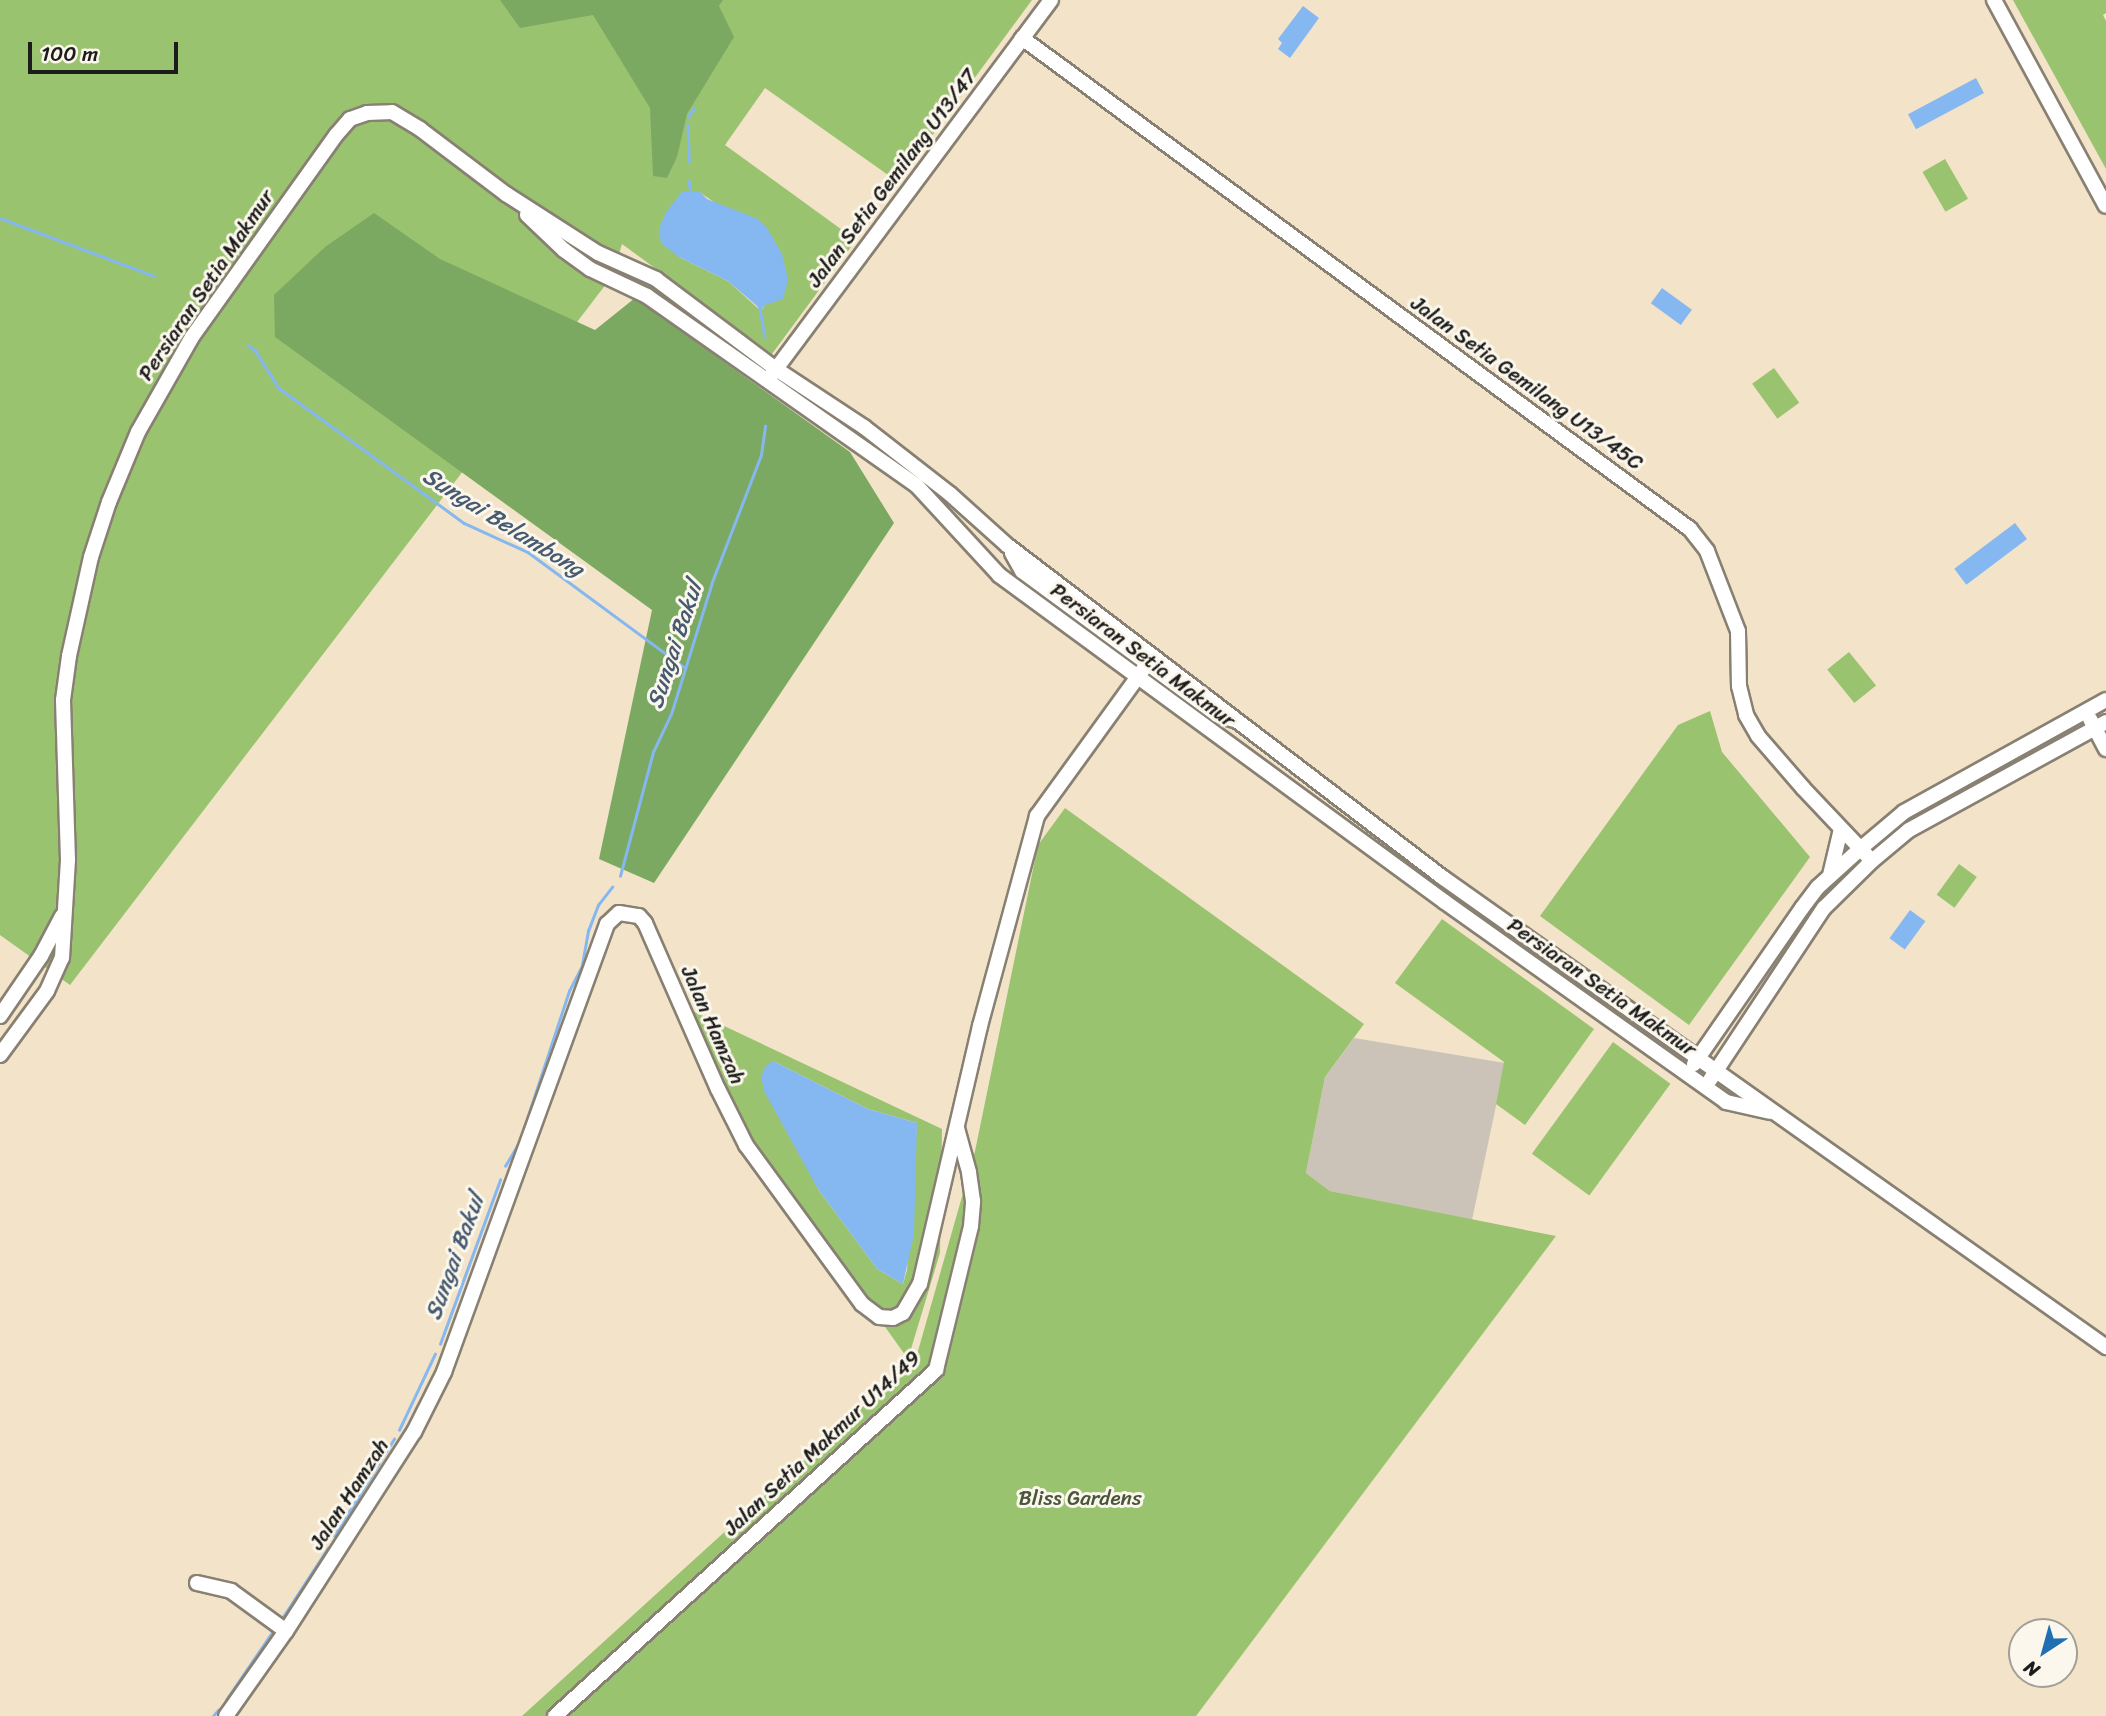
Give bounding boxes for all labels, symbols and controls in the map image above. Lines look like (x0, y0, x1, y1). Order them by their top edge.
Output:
scale bar (32, 28, 182, 72)
text: 100 m (41, 35, 98, 73)
street label: Jalan Setia Gemilang U13/47 (801, 63, 983, 293)
street label: Persiaran Setia Makmur (133, 185, 279, 385)
street label: Jalan Setia Gemilang U13/45C (1405, 290, 1649, 476)
water label: Sungai Belambong (417, 462, 589, 584)
water label: Sungai Bakul (642, 578, 708, 712)
street label: Persiaran Setia Makmur (1046, 578, 1240, 732)
street label: Persiaran Setia Makmur (1503, 912, 1701, 1062)
street label: Jalan Hamzah (676, 962, 750, 1088)
water label: Sungai Bakul (419, 1190, 491, 1324)
street label: Jalan Setia Makmur U14/49 (718, 1345, 926, 1541)
street label: Jalan Hamzah (304, 1434, 394, 1554)
park label: Bliss Gardens (1018, 1485, 1142, 1511)
north arrow (2008, 1618, 2078, 1688)
text: N (2017, 1652, 2047, 1686)

